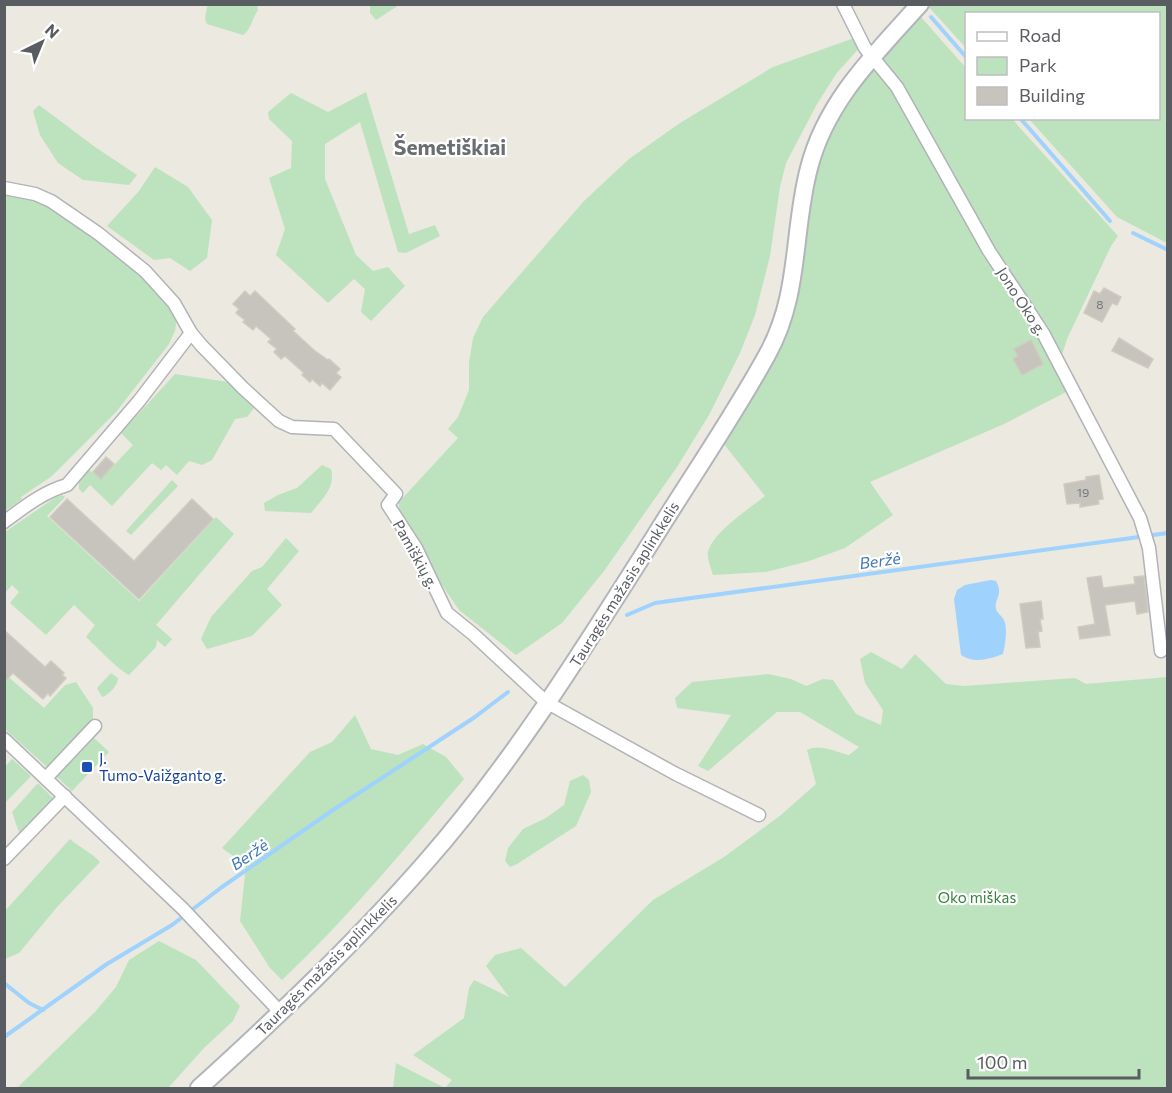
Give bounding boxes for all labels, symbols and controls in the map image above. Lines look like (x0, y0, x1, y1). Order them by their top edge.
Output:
north arrow (12, 12, 72, 72)
legend (965, 12, 1160, 120)
text: N (42, 20, 63, 42)
text: Road (1019, 24, 1061, 46)
text: Park (1019, 54, 1057, 76)
text: Building (1019, 84, 1085, 106)
district label: Šemetiškiai (394, 134, 506, 159)
street label: Jono Oko g. (993, 264, 1051, 338)
house number: 8 (1096, 297, 1104, 311)
house number: 19 (1077, 485, 1089, 499)
street label: Tauragės mažasis aplinkkelis (566, 498, 683, 670)
street label: Pamiškių g. (390, 516, 442, 592)
water label: Beržė (858, 548, 902, 572)
place label: J. Tumo-Vaižganto g. (99, 749, 226, 784)
marker: J. Tumo-Vaižganto g. (80, 760, 94, 774)
water label: Beržė (226, 834, 272, 873)
park label: Oko miškas (938, 888, 1016, 906)
street label: Tauragės mažasis aplinkkelis (252, 891, 400, 1039)
scale bar (968, 1042, 1139, 1080)
text: 100 m (977, 1051, 1027, 1073)

